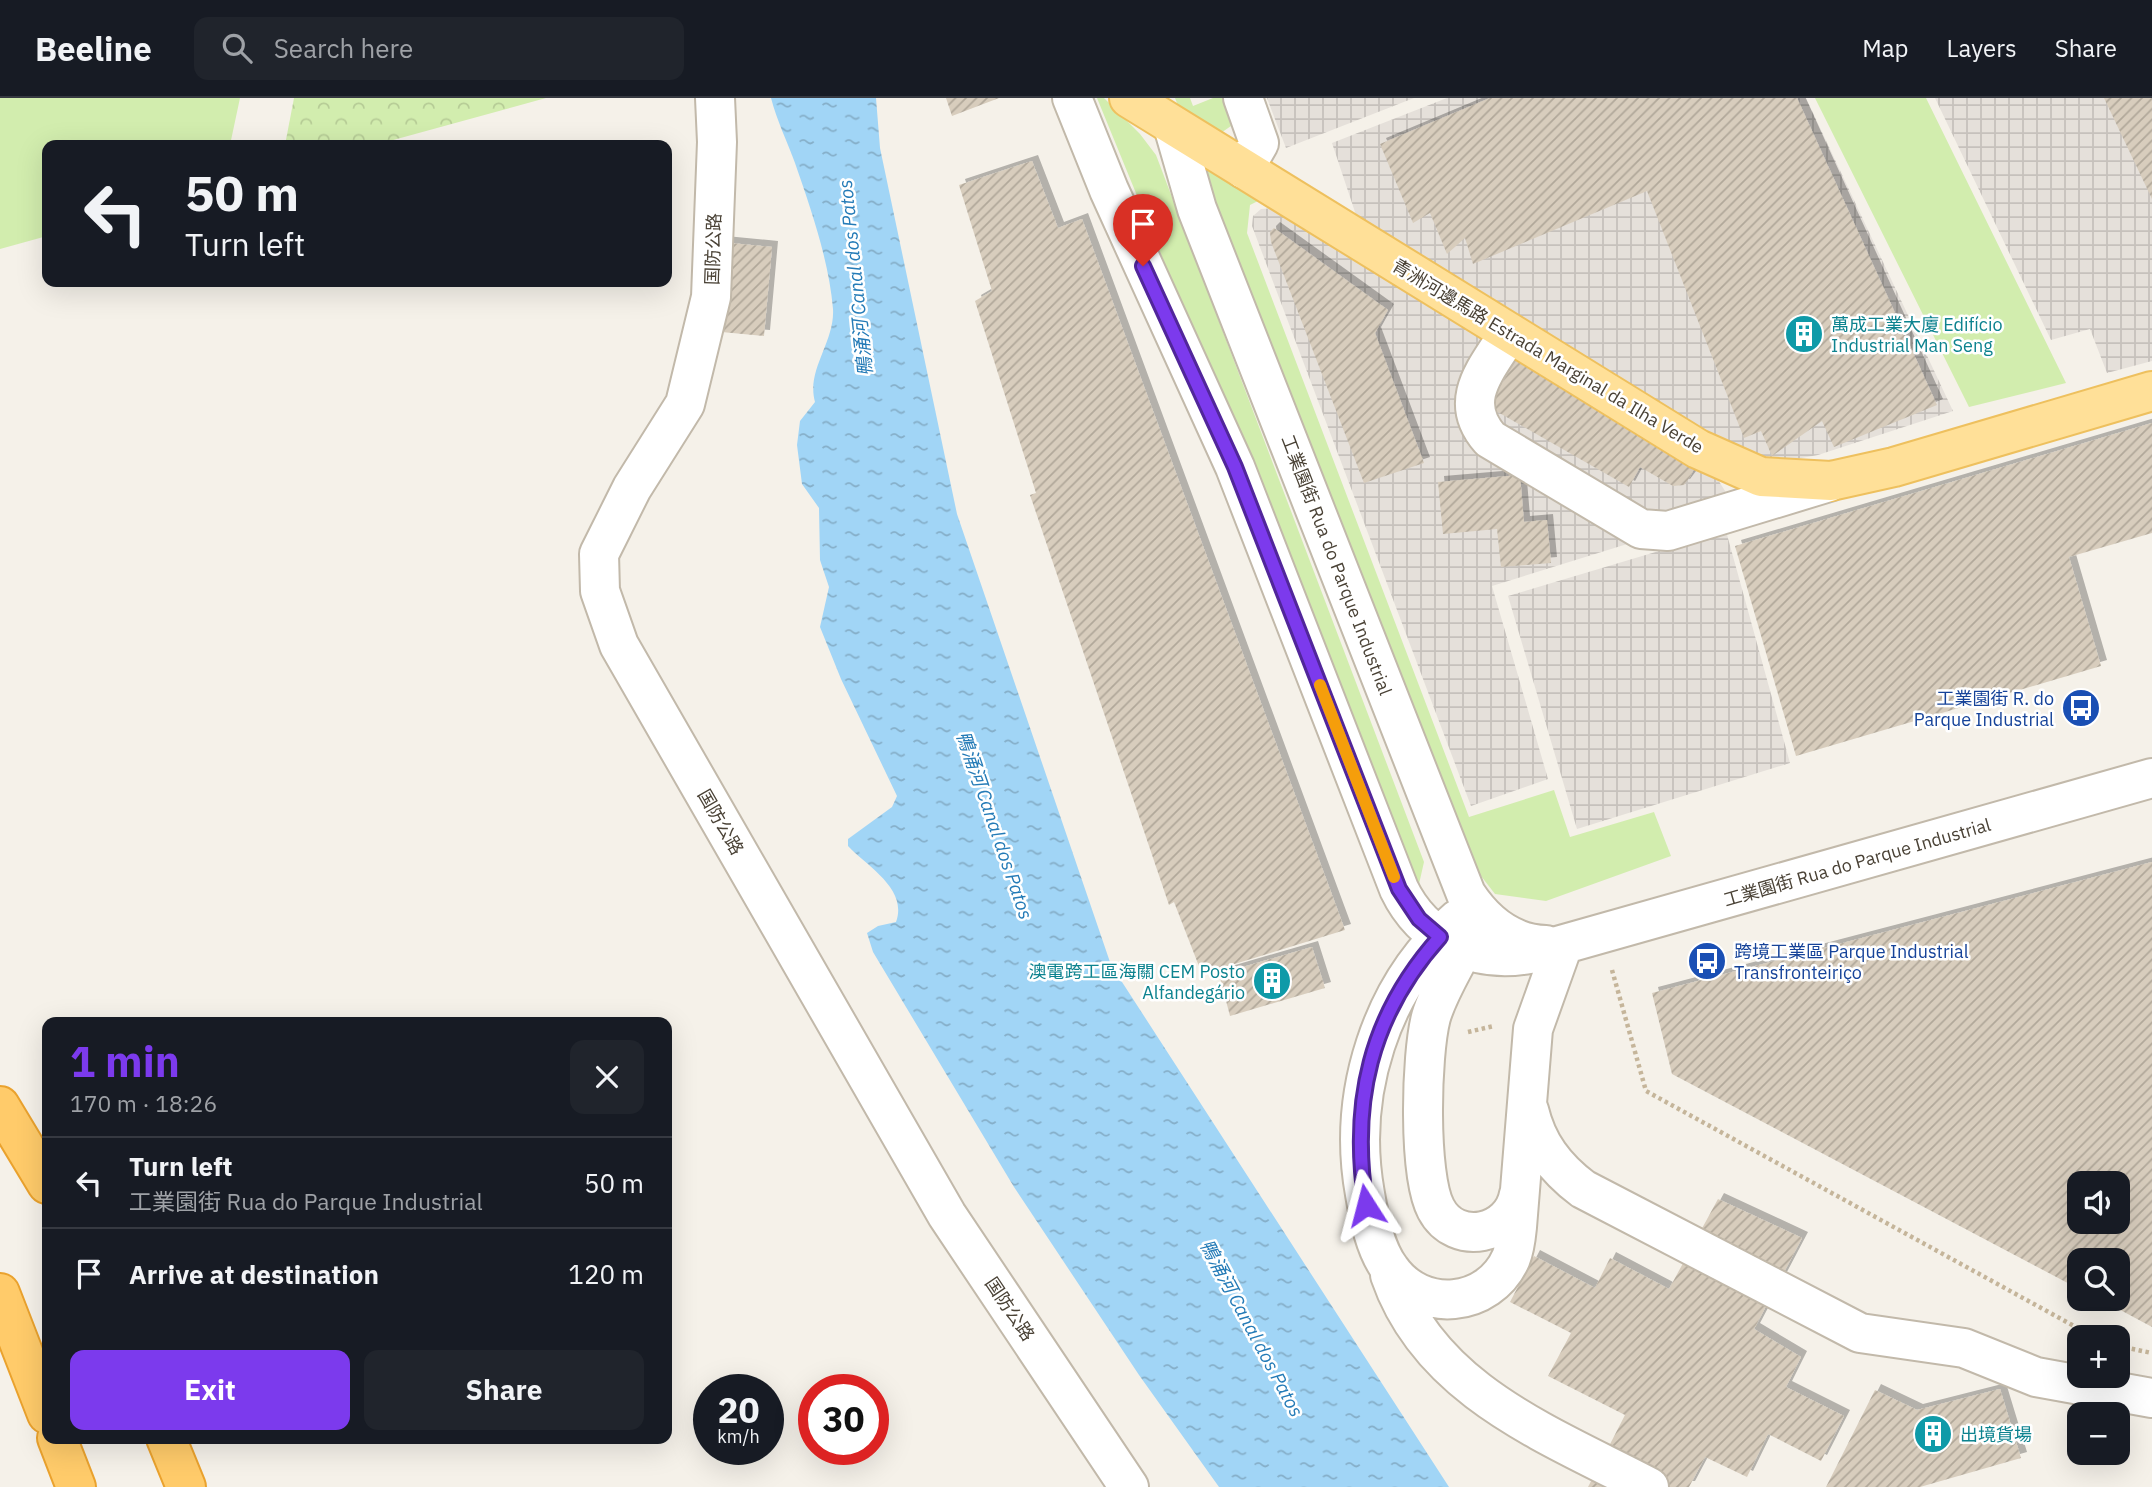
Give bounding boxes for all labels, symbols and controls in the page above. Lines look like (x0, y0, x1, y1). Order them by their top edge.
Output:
search box (194, 17, 684, 80)
text: Beeline (35, 27, 152, 70)
icon: search (218, 29, 256, 67)
text: Search here (274, 31, 413, 65)
text: Map (1862, 32, 1909, 64)
text: Layers (1947, 32, 2017, 64)
text: Share (2055, 32, 2117, 64)
text: 50 m (185, 161, 299, 224)
icon: left (70, 168, 161, 259)
water label: 鴨涌河 Canal dos Patos (833, 179, 877, 377)
pin (1113, 194, 1173, 266)
icon: arrive (1124, 205, 1162, 243)
street label: 国防公路 (700, 213, 726, 285)
text: Turn left (185, 223, 305, 265)
street label: 青洲河邊馬路 Estrada Marginal da Ilha Verde (1388, 254, 1708, 458)
building icon: 萬成工業大廈 Edifício Industrial Man Seng (1783, 313, 1825, 355)
place label: 萬成工業大廈 Edifício Industrial Man Seng (1831, 313, 2002, 357)
street label: 工業園街 Rua do Parque Industrial (1277, 432, 1397, 698)
place label: 工業園街 R. do Parque Industrial (1914, 687, 2054, 731)
bus stop icon: 工業園街 R. do Parque Industrial (2060, 687, 2102, 729)
water label: 鴨涌河 Canal dos Patos (952, 728, 1038, 922)
street label: 国防公路 (693, 785, 749, 859)
street label: 工業園街 Rua do Parque Industrial (1721, 813, 1993, 911)
bus stop icon: 跨境工業區 Parque Industrial Transfronteiriço (1686, 940, 1728, 982)
place label: 跨境工業區 Parque Industrial Transfronteiriço (1734, 940, 1969, 984)
place label: 澳電跨工區海關 CEM Posto Alfandegário (1029, 960, 1245, 1004)
building icon: 澳電跨工區海關 CEM Posto Alfandegário (1251, 960, 1293, 1002)
text: 1 min (70, 1034, 180, 1089)
button: close (570, 1040, 644, 1114)
text: 170 m · 18:26 (70, 1088, 217, 1118)
text: Turn left (129, 1149, 232, 1183)
icon: left (70, 1164, 108, 1202)
text: 50 m (584, 1166, 644, 1200)
position arrow (1329, 1168, 1403, 1242)
map controls (2067, 1171, 2130, 1465)
button: sound (2067, 1171, 2130, 1234)
text: 工業園街 Rua do Parque Industrial (129, 1186, 483, 1216)
water label: 鴨涌河 Canal dos Patos (1195, 1235, 1309, 1421)
button: search (2067, 1248, 2130, 1311)
icon: arrive (70, 1255, 108, 1293)
text: Arrive at destination (129, 1257, 379, 1291)
text: 120 m (568, 1257, 644, 1291)
street label: 国防公路 (980, 1273, 1040, 1345)
button: + (2067, 1325, 2130, 1388)
button: Exit (70, 1350, 350, 1430)
button: Share (364, 1350, 644, 1430)
speed limit sign: 30 (798, 1374, 889, 1465)
text: 20 (717, 1387, 760, 1433)
button: − (2067, 1402, 2130, 1465)
building icon: 出境貨場 (1912, 1413, 1954, 1455)
place label: 出境貨場 (1960, 1423, 2032, 1446)
text: km/h (717, 1425, 760, 1448)

